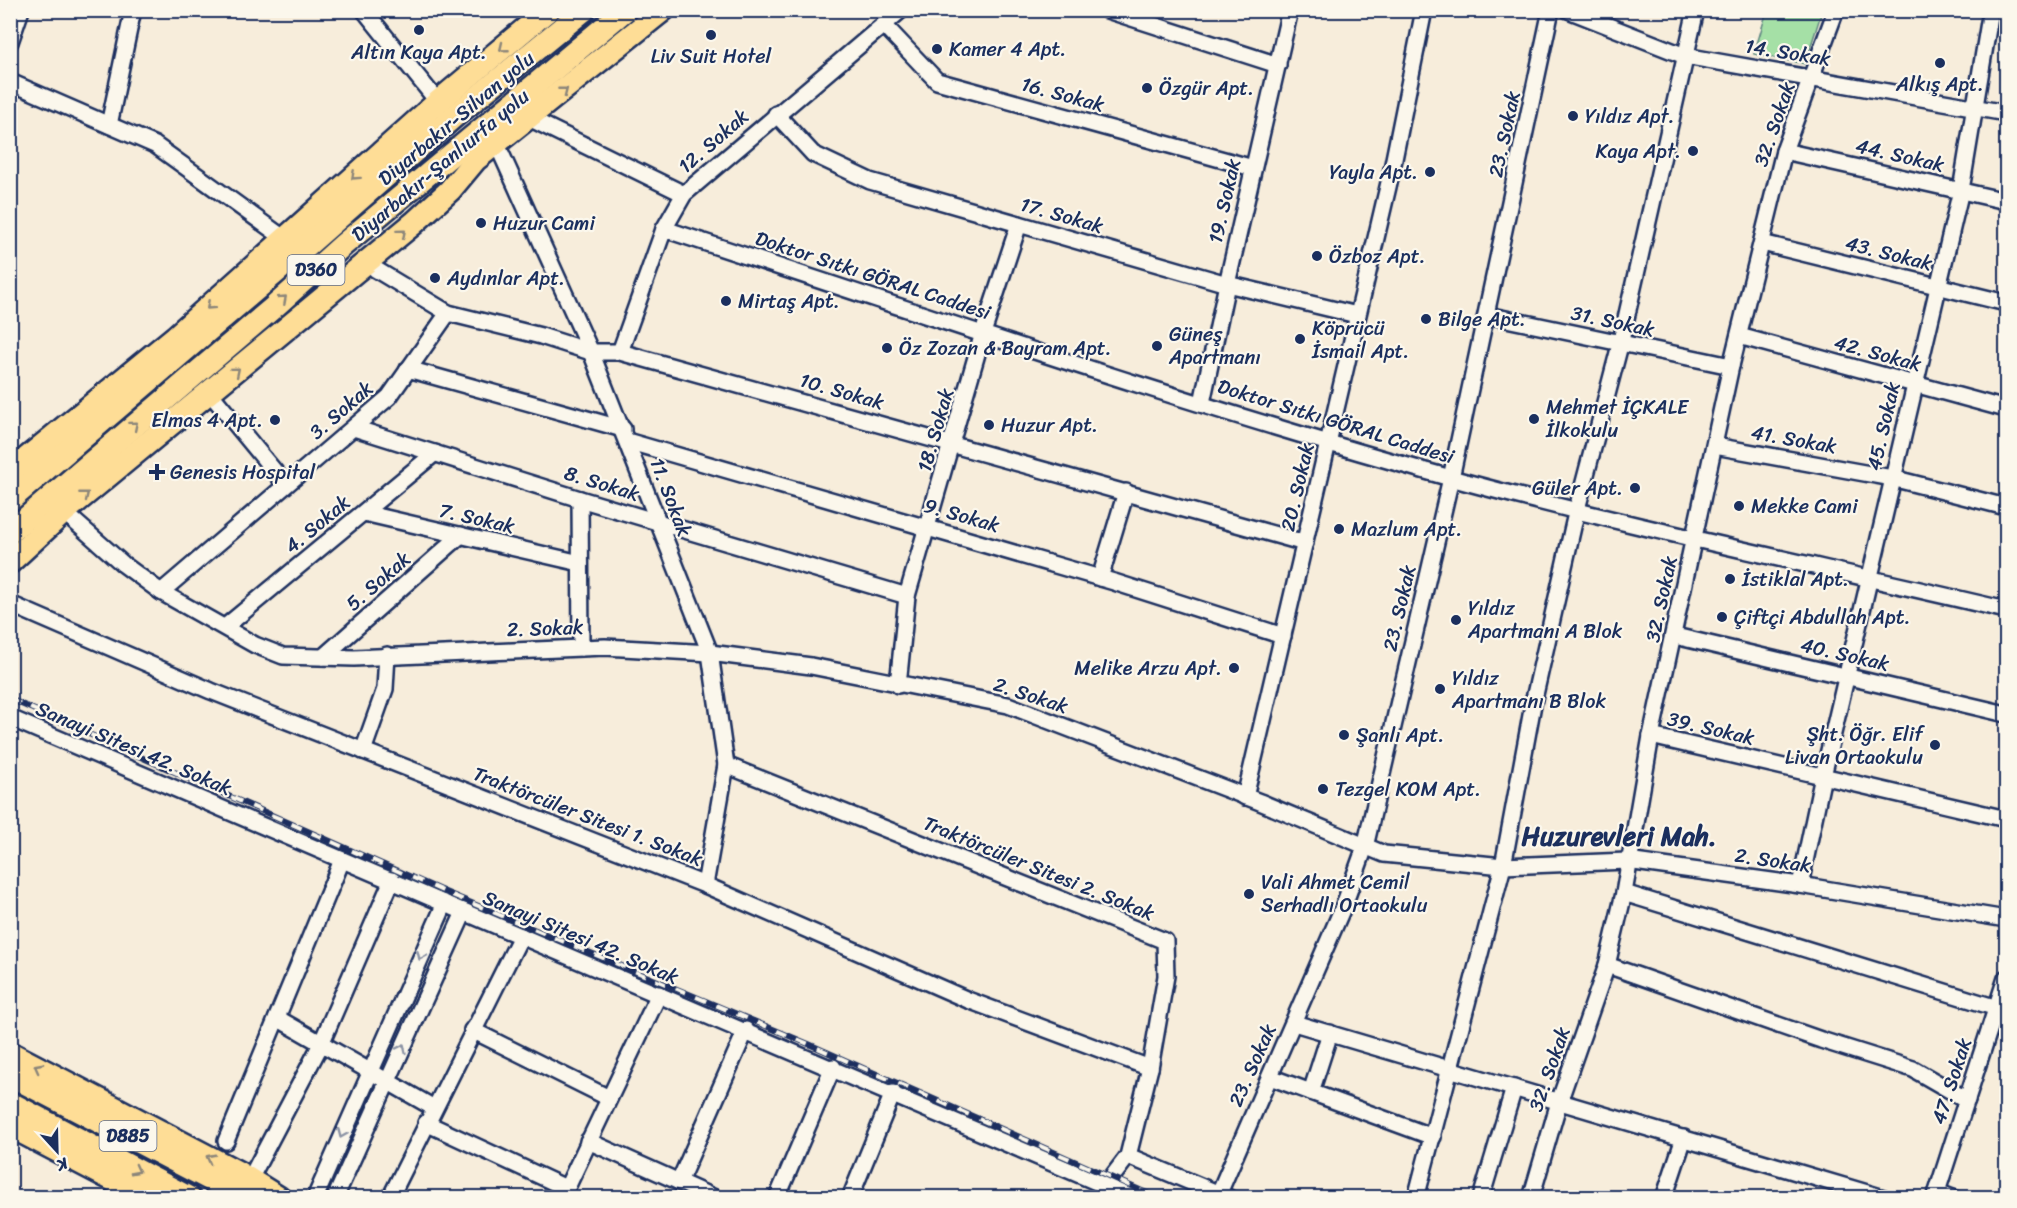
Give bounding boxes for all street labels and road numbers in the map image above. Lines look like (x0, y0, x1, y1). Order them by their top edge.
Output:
street label: 14. Sokak (1743, 28, 1834, 77)
street label: Diyarbakır-Silvan yolu (370, 42, 543, 195)
street label: 16. Sokak (1017, 67, 1109, 123)
street label: 32. Sokak (1744, 77, 1805, 171)
street label: Diyarbakır-Şanlıurfa yolu (343, 80, 538, 251)
street label: 23. Sokak (1478, 87, 1531, 181)
street label: 12. Sokak (670, 100, 757, 183)
street label: 44. Sokak (1852, 128, 1948, 183)
street label: 19. Sokak (1198, 155, 1251, 247)
street label: 17. Sokak (1016, 187, 1108, 244)
street label: Doktor Sıtkı GÖRAL Caddesi (750, 221, 996, 330)
street label: 43. Sokak (1842, 226, 1937, 281)
road number: D360 (288, 255, 344, 285)
street label: 31. Sokak (1568, 296, 1658, 347)
street label: 42. Sokak (1830, 325, 1926, 382)
street label: 10. Sokak (795, 363, 889, 420)
street label: Doktor Sıtkı GÖRAL Caddesi (1213, 369, 1459, 474)
street label: 3. Sokak (301, 372, 382, 449)
street label: 45. Sokak (1856, 378, 1911, 474)
street label: 18. Sokak (907, 384, 964, 476)
street label: 41. Sokak (1748, 415, 1840, 464)
street label: 20. Sokak (1270, 439, 1325, 535)
street label: 11. Sokak (639, 452, 702, 542)
street label: 8. Sokak (560, 455, 644, 512)
street label: 4. Sokak (276, 486, 359, 563)
street label: 9. Sokak (920, 488, 1004, 543)
street label: 7. Sokak (436, 493, 519, 544)
street label: 5. Sokak (338, 543, 419, 620)
street label: 32. Sokak (1635, 552, 1688, 646)
street label: 23. Sokak (1373, 561, 1426, 655)
street label: 2. Sokak (506, 610, 584, 647)
street label: 40. Sokak (1797, 627, 1893, 682)
street label: 2. Sokak (989, 667, 1073, 724)
street label: Sanayi Sitesi 42. Sokak (30, 691, 238, 806)
street label: 39. Sokak (1664, 701, 1758, 756)
street label: Traktörcüler Sitesi 1. Sokak (468, 756, 708, 877)
street label: Traktörcüler Sitesi 2. Sokak (918, 806, 1160, 931)
street label: 2. Sokak (1732, 838, 1814, 883)
street label: Sanayi Sitesi 42. Sokak (477, 880, 685, 995)
street label: 23. Sokak (1219, 1018, 1286, 1112)
street label: 32. Sokak (1519, 1022, 1580, 1116)
street label: 47. Sokak (1921, 1033, 1982, 1129)
road number: D885 (100, 1121, 156, 1151)

